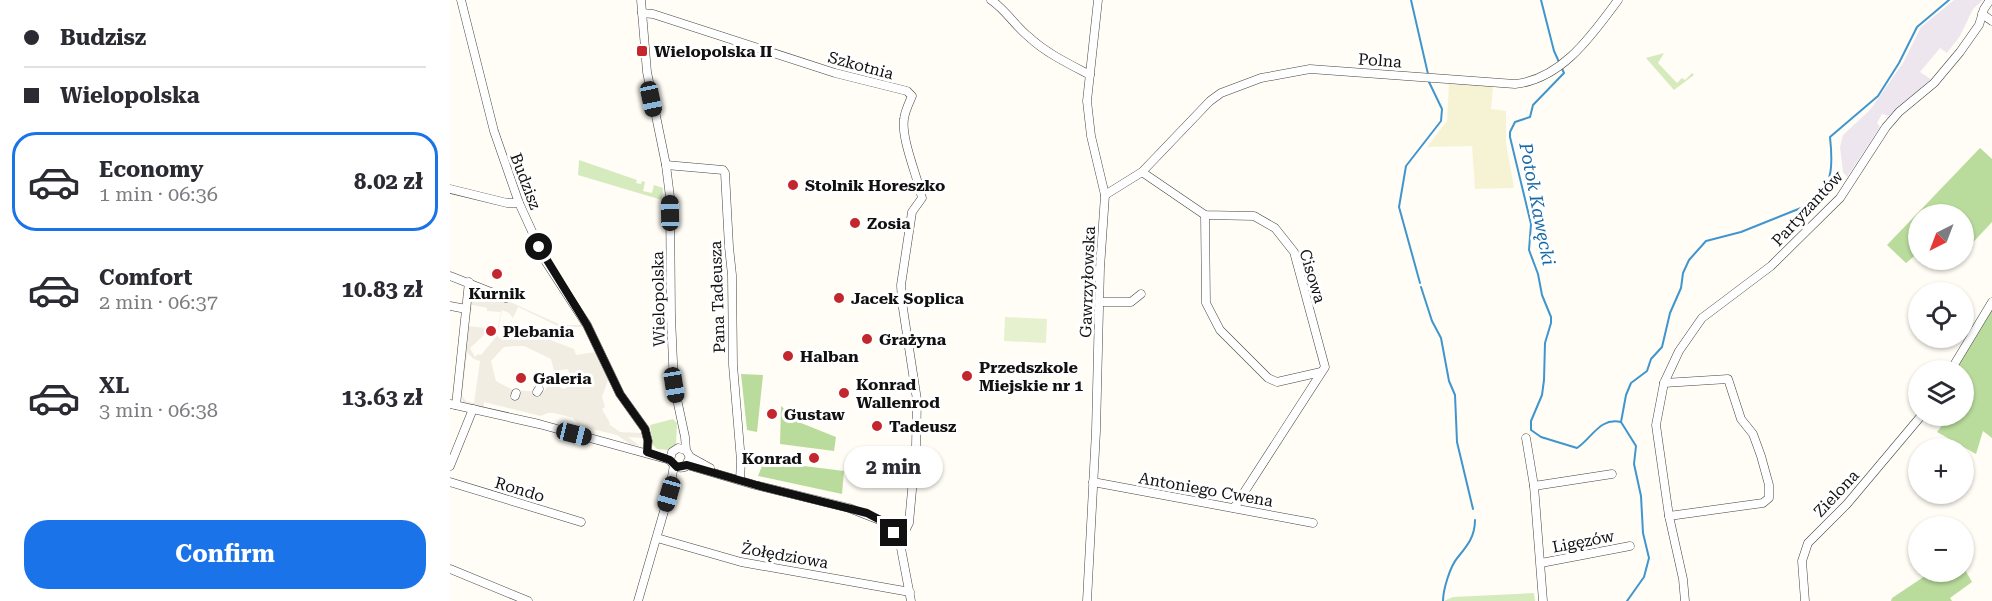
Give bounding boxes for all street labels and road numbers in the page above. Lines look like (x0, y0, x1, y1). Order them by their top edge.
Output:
street label: Szkotnia (826, 48, 896, 83)
street label: Polna (1358, 49, 1403, 72)
street label: Budzisz (506, 150, 545, 212)
street label: Partyzantów (1768, 166, 1848, 250)
street label: Gawrzyłowska (1076, 226, 1099, 338)
street label: Pana Tadeusza (706, 240, 729, 353)
street label: Cisowa (1295, 247, 1330, 306)
street label: Wielopolska (648, 251, 669, 347)
street label: Zielona (1810, 466, 1863, 521)
street label: Antoniego Cwena (1137, 468, 1275, 511)
street label: Rondo (493, 473, 547, 506)
street label: Ligęzów (1551, 526, 1616, 557)
street label: Żołędziowa (740, 539, 830, 573)

